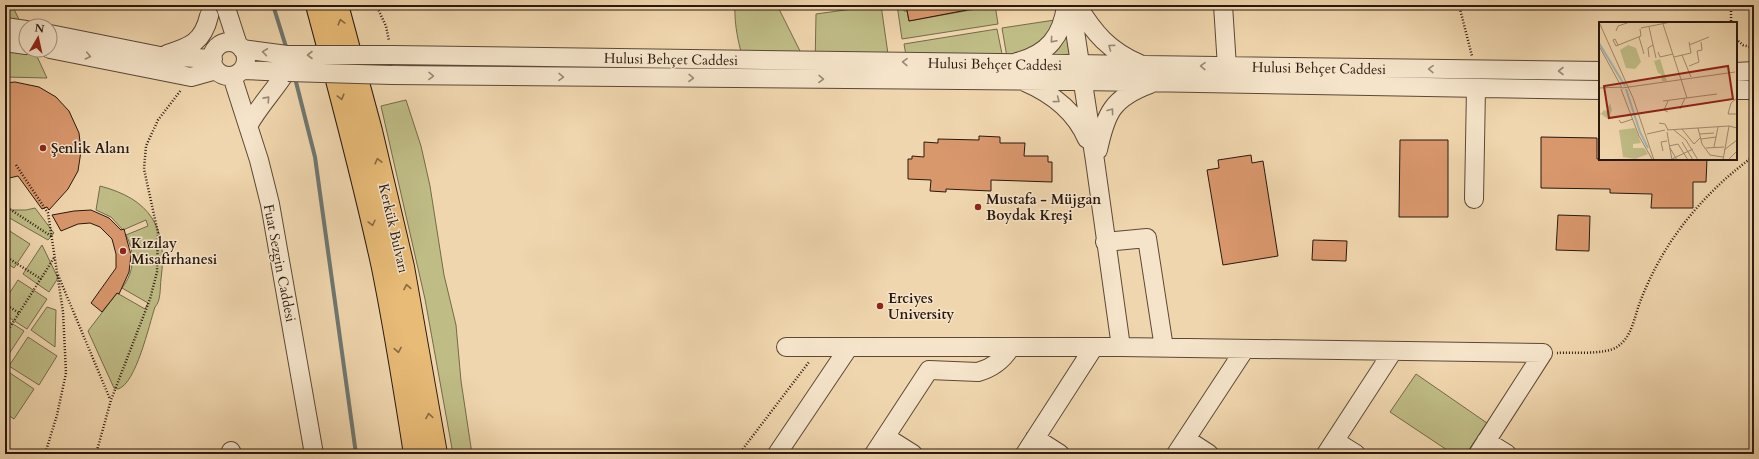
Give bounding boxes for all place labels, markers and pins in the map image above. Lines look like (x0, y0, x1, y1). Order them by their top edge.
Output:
place label: Şenlik Alanı (51, 139, 130, 158)
marker: Şenlik Alanı (38, 143, 48, 153)
place label: Mustafa - Müjgan Boydak Kreşi (986, 190, 1101, 225)
marker: Mustafa - Müjgan Boydak Kreşi (973, 202, 983, 212)
place label: Kızılay Misafirhanesi (131, 234, 218, 269)
marker: Kızılay Misafirhanesi (118, 246, 128, 256)
place label: Erciyes University (888, 289, 954, 324)
marker: Erciyes University (875, 301, 885, 311)

